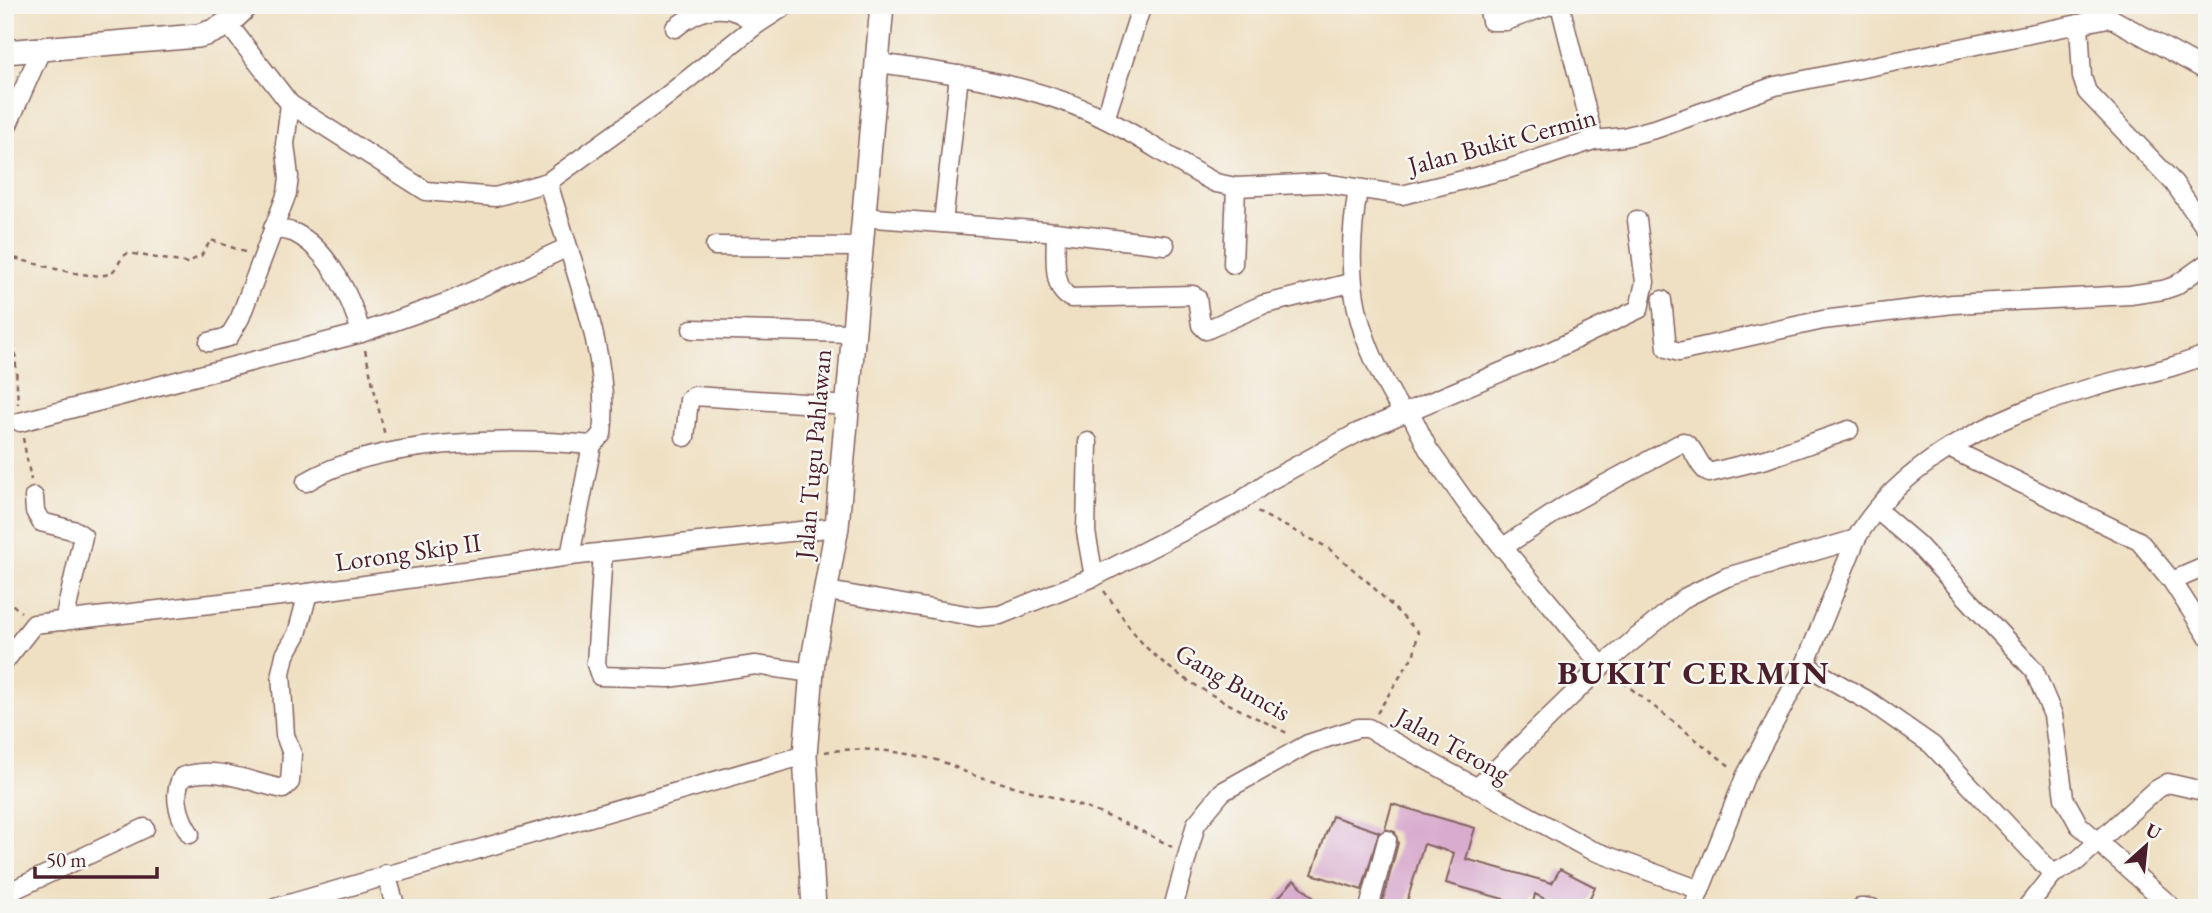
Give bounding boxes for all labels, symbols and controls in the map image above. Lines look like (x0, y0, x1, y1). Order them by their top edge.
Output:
street label: Jalan Bukit Cermin (1402, 100, 1600, 183)
street label: Jalan Tugu Pahlawan (787, 347, 839, 562)
street label: Lorong Skip II (333, 525, 483, 579)
street label: Gang Buncis (1169, 635, 1297, 729)
district label: BUKIT CERMIN (1557, 651, 1831, 694)
street label: Jalan Terong (1388, 699, 1517, 791)
north arrow (2110, 811, 2180, 881)
text: U (2142, 817, 2165, 846)
scale bar (35, 836, 158, 880)
text: 50 m (46, 846, 87, 873)

